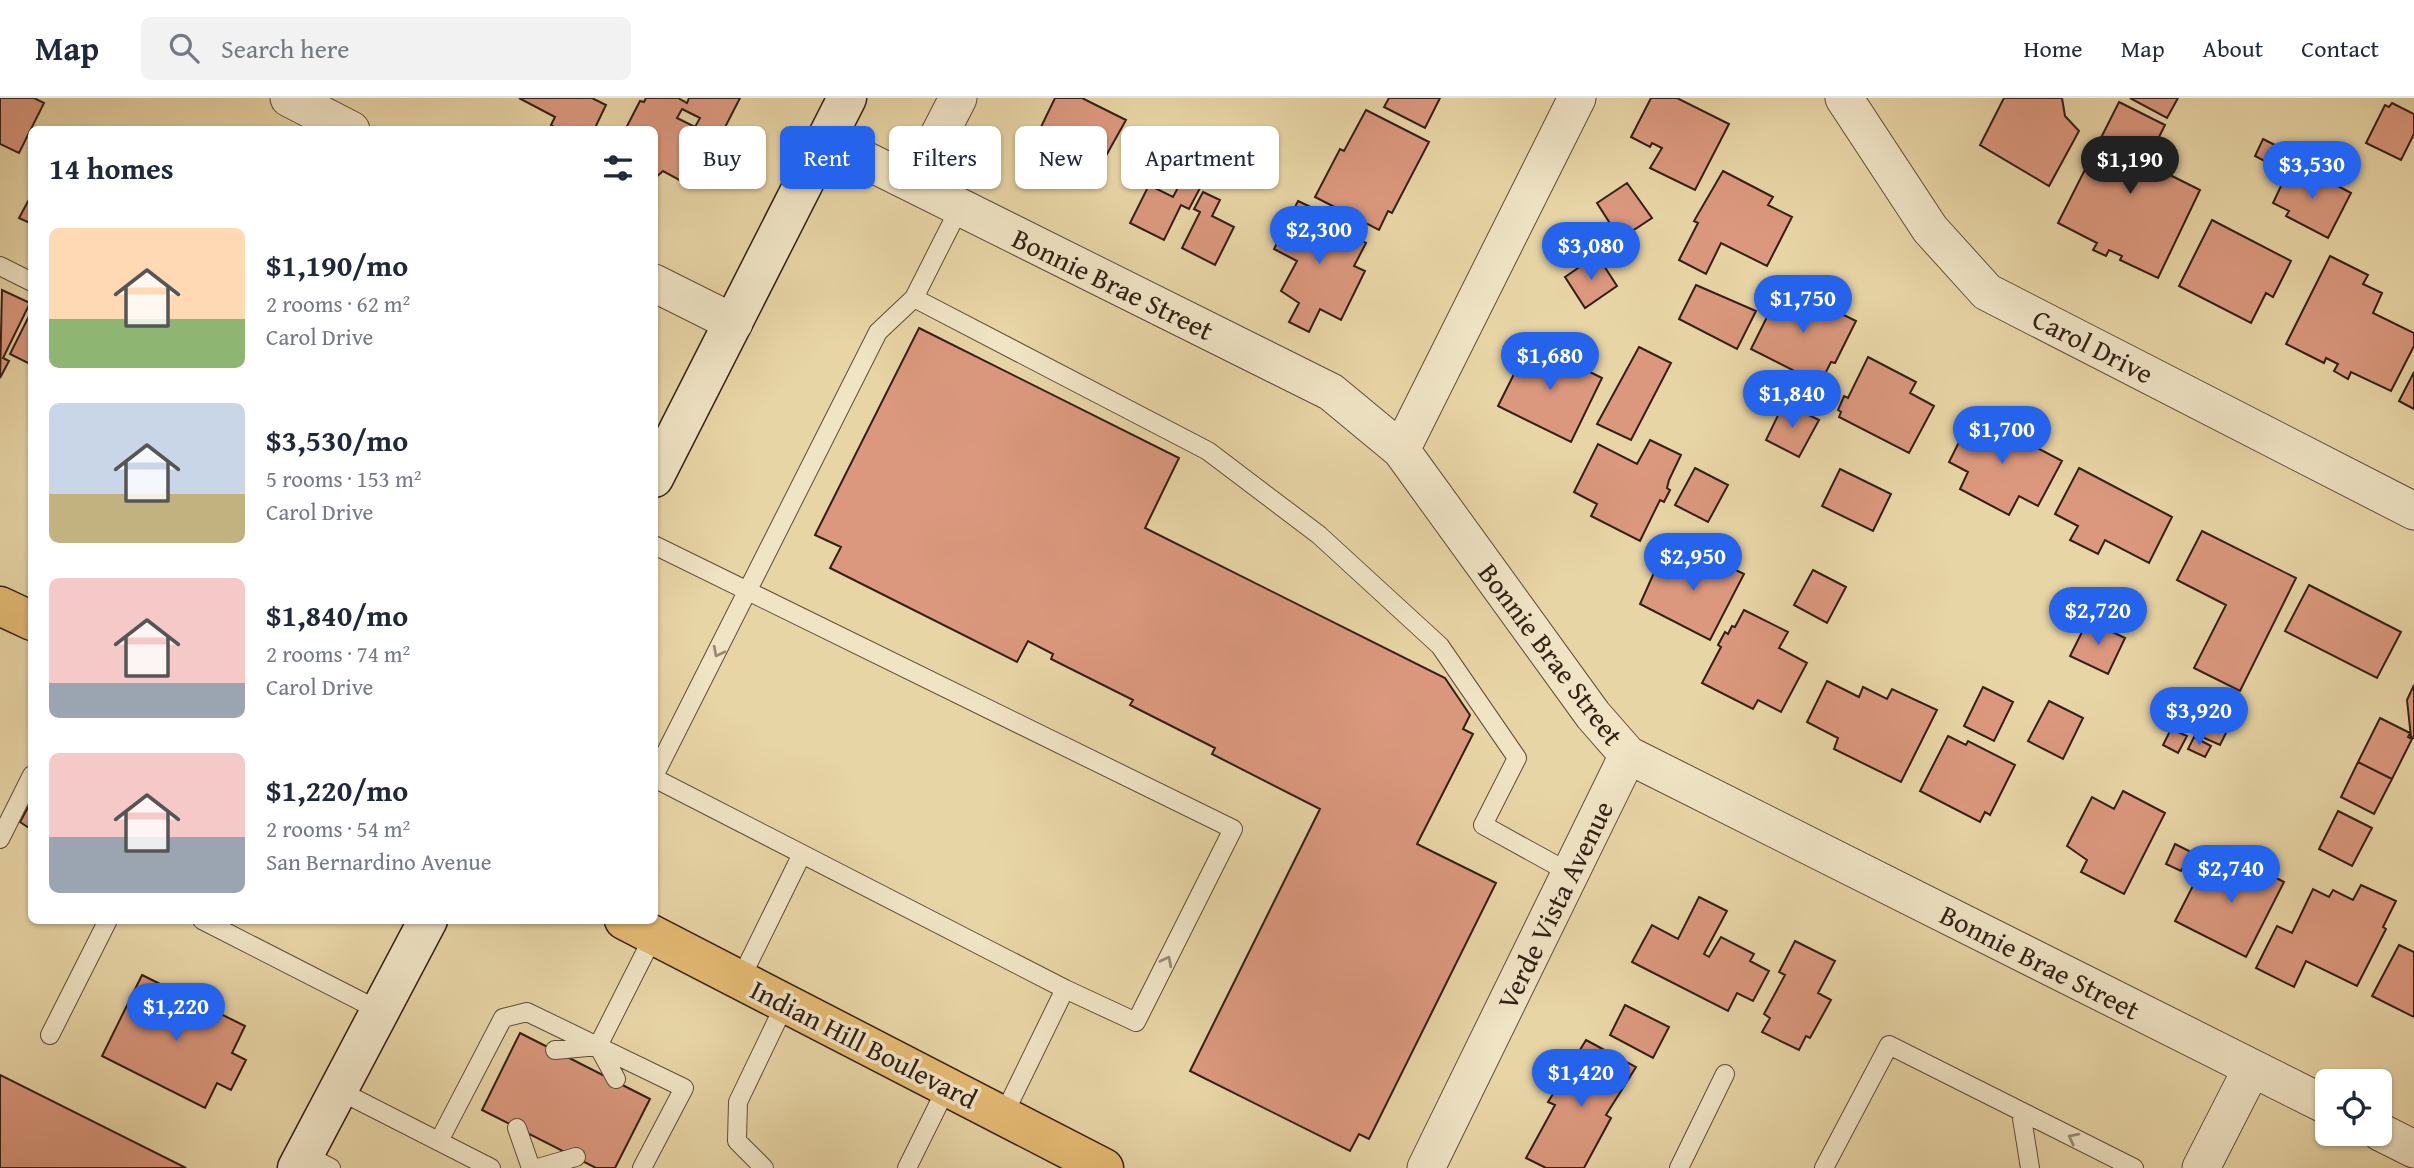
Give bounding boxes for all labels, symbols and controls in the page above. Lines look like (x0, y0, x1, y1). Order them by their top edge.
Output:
search box (141, 17, 631, 80)
text: Map (35, 24, 99, 72)
icon: search (165, 29, 203, 67)
text: Search here (221, 29, 349, 68)
text: Home (2024, 31, 2083, 66)
text: Map (2121, 31, 2165, 66)
text: About (2203, 31, 2263, 66)
text: Contact (2301, 31, 2379, 66)
chip: Buy (679, 126, 766, 189)
chip: Rent (780, 126, 875, 189)
chip: Filters (889, 126, 1001, 189)
chip: New (1015, 126, 1107, 189)
chip: Apartment (1121, 126, 1279, 189)
pin: $1,190 (2073, 136, 2187, 196)
pin: $3,530 (2255, 141, 2369, 201)
text: $1,190 (2097, 142, 2163, 175)
text: 14 homes (49, 146, 174, 190)
text: $3,530 (2279, 147, 2345, 180)
icon: filters (599, 149, 637, 187)
pin: $2,300 (1262, 206, 1376, 266)
text: $2,300 (1286, 212, 1352, 245)
street label: Bonnie Brae Street (1006, 217, 1221, 350)
pin: $3,080 (1534, 222, 1648, 282)
text: $3,080 (1558, 228, 1624, 261)
text: $1,190/mo (266, 243, 408, 287)
icon: home (105, 256, 189, 340)
pin: $1,750 (1746, 275, 1860, 335)
text: $1,750 (1770, 281, 1836, 314)
text: 2 rooms · 62 m² (266, 287, 410, 320)
street label: Carol Drive (2026, 298, 2161, 393)
text: Carol Drive (266, 320, 373, 353)
pin: $1,680 (1493, 332, 1607, 392)
text: $1,680 (1517, 338, 1583, 371)
pin: $1,840 (1735, 370, 1849, 430)
text: $1,840 (1759, 376, 1825, 409)
pin: $1,700 (1945, 406, 2059, 466)
text: $1,700 (1969, 412, 2035, 445)
text: $3,530/mo (266, 418, 408, 462)
icon: home (105, 431, 189, 515)
text: 5 rooms · 153 m² (266, 462, 421, 495)
text: Carol Drive (266, 495, 373, 528)
pin: $2,950 (1636, 533, 1750, 593)
text: $2,950 (1660, 539, 1726, 572)
street label: Bonnie Brae Street (1469, 554, 1634, 754)
pin: $2,720 (2041, 588, 2155, 647)
text: $1,840/mo (266, 593, 408, 637)
text: $2,720 (2065, 593, 2131, 626)
icon: home (105, 606, 189, 690)
text: 2 rooms · 74 m² (266, 637, 410, 670)
one-way arrow (712, 644, 726, 657)
text: Carol Drive (266, 670, 373, 703)
pin: $3,920 (2142, 688, 2256, 747)
text: $3,920 (2166, 693, 2232, 726)
text: $1,220/mo (266, 768, 408, 812)
icon: home (105, 781, 189, 865)
street label: Verde Vista Avenue (1486, 793, 1623, 1016)
text: 2 rooms · 54 m² (266, 812, 410, 845)
text: San Bernardino Avenue (266, 845, 492, 878)
pin: $2,740 (2174, 846, 2288, 905)
text: $2,740 (2198, 851, 2264, 884)
street label: Bonnie Brae Street (1933, 894, 2147, 1030)
one-way arrow (1158, 956, 1172, 968)
street label: Indian Hill Boulevard (744, 969, 985, 1119)
pin: $1,220 (119, 984, 233, 1043)
text: $1,220 (143, 989, 209, 1022)
pin: $1,420 (1524, 1049, 1638, 1109)
text: $1,420 (1548, 1055, 1614, 1088)
map controls (2315, 1069, 2392, 1146)
button: locate (2315, 1069, 2392, 1146)
one-way arrow (2068, 1132, 2080, 1146)

